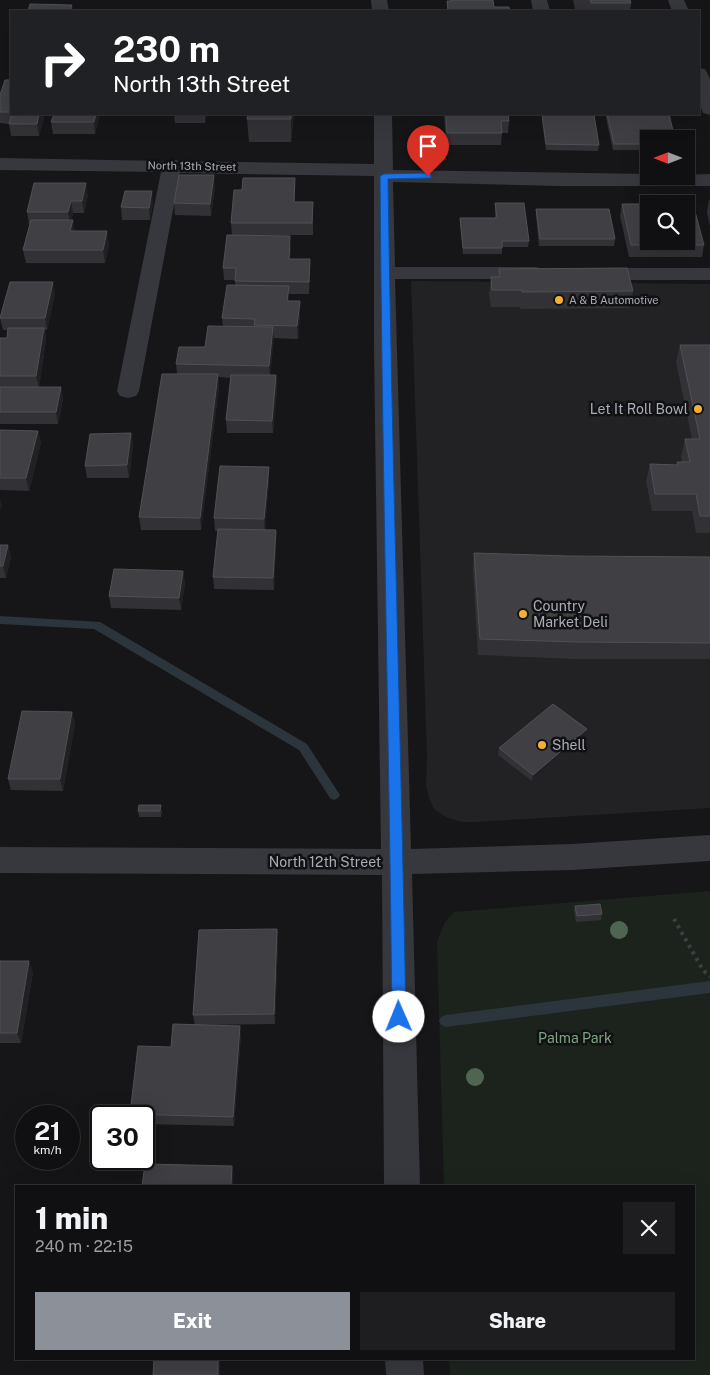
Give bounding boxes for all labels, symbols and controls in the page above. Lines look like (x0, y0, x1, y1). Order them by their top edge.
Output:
text: 230 m (113, 29, 220, 70)
icon: right (30, 30, 95, 95)
text: North 13th Street (113, 71, 290, 97)
pin (407, 125, 449, 176)
north arrow (640, 130, 695, 185)
map controls (640, 130, 695, 250)
icon: arrive (414, 132, 442, 160)
street label: North 13th Street (148, 159, 236, 173)
button: search (640, 195, 695, 250)
marker: A & B Automotive (553, 294, 565, 306)
place label: A & B Automotive (569, 294, 659, 306)
place label: Let It Roll Bowl (590, 401, 688, 417)
marker: Let It Roll Bowl (692, 403, 704, 415)
place label: Country Market Deli (533, 598, 608, 630)
marker: Country Market Deli (517, 608, 529, 620)
place label: Shell (552, 737, 586, 753)
marker: Shell (536, 739, 548, 751)
street label: North 12th Street (269, 854, 381, 870)
position arrow (372, 990, 424, 1042)
park label: Palma Park (538, 1030, 612, 1046)
speed limit sign: 30 (90, 1105, 155, 1170)
text: 21 (34, 1116, 61, 1146)
text: km/h (33, 1143, 62, 1157)
text: 1 min (35, 1200, 108, 1236)
button: close (623, 1202, 675, 1254)
text: 240 m · 22:15 (35, 1237, 133, 1256)
button: Exit (35, 1292, 350, 1350)
button: Share (360, 1292, 675, 1350)

